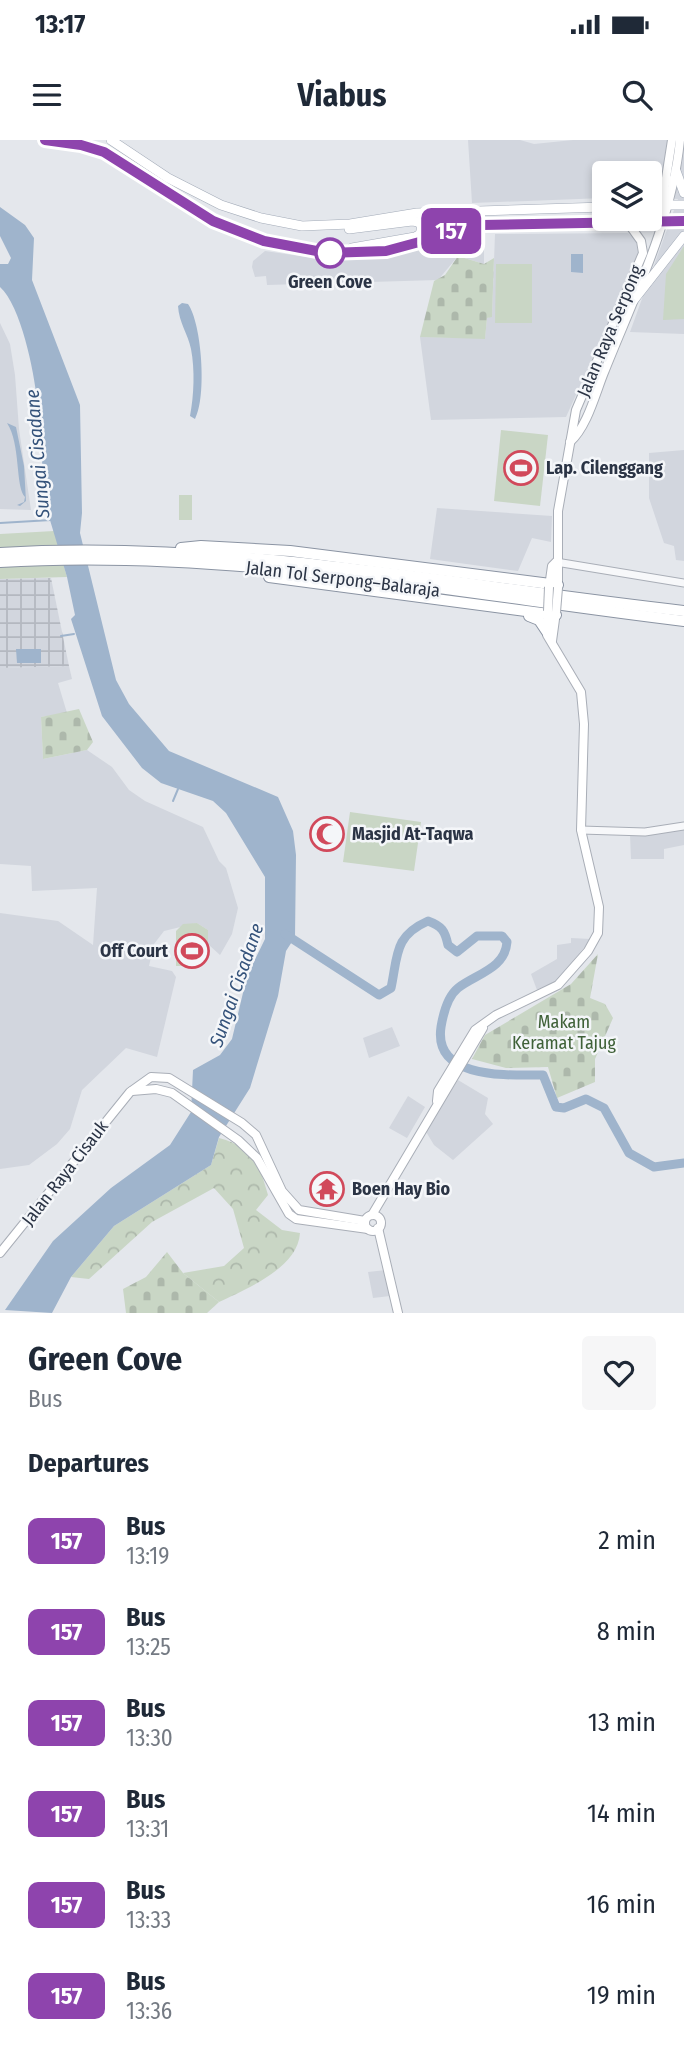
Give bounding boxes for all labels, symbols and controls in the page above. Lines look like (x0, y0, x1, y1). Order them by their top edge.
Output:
text: 13:17 (35, 9, 85, 40)
icon: menu (28, 76, 66, 114)
text: Viabus (298, 76, 387, 114)
icon: search (618, 76, 656, 114)
map controls (592, 161, 662, 231)
button: layers (592, 161, 662, 231)
line badge: 157 (411, 208, 491, 254)
text: 157 (435, 217, 467, 245)
marker: Green Cove (315, 238, 345, 268)
street label: Jalan Raya Serpong (572, 261, 648, 400)
place label: Green Cove (288, 271, 372, 293)
water label: Sungai Cisadane (20, 389, 55, 520)
sports icon: Lap. Cilenggang (502, 449, 540, 487)
place label: Lap. Cilenggang (546, 457, 663, 479)
street label: Jalan Tol Serpong–Balaraja (245, 556, 442, 602)
mosque icon: Masjid At-Taqwa (308, 815, 346, 853)
place label: Masjid At-Taqwa (352, 823, 474, 845)
water label: Sungai Cisadane (204, 920, 268, 1051)
sports icon: Off Court (173, 932, 211, 970)
place label: Off Court (100, 940, 169, 962)
park label: Makam Keramat Tajug (512, 1011, 617, 1054)
street label: Jalan Raya Cisauk (17, 1115, 113, 1230)
temple icon: Boen Hay Bio (308, 1170, 346, 1208)
place label: Boen Hay Bio (352, 1178, 451, 1200)
button: heart (582, 1336, 656, 1410)
text: Green Cove (28, 1339, 182, 1379)
text: Bus (28, 1385, 62, 1413)
text: Departures (28, 1448, 149, 1479)
text: Bus (126, 1511, 165, 1542)
text: 2 min (598, 1525, 656, 1556)
text: 157 (51, 1527, 82, 1555)
text: 13:19 (126, 1542, 169, 1570)
text: Bus (126, 1602, 165, 1633)
text: 8 min (597, 1616, 656, 1647)
text: 157 (51, 1618, 82, 1646)
text: 13:25 (126, 1633, 171, 1661)
text: Bus (126, 1693, 165, 1724)
text: 13 min (588, 1707, 656, 1738)
text: 157 (51, 1709, 82, 1737)
text: 13:30 (126, 1724, 173, 1752)
text: Bus (126, 1784, 165, 1815)
text: 14 min (587, 1798, 656, 1829)
text: 157 (51, 1800, 82, 1828)
text: 13:31 (126, 1815, 169, 1843)
text: Bus (126, 1875, 165, 1906)
text: 16 min (587, 1889, 656, 1920)
text: 157 (51, 1891, 82, 1919)
text: 13:33 (126, 1906, 171, 1934)
text: Bus (126, 1966, 165, 1997)
text: 19 min (587, 1980, 656, 2011)
text: 157 (51, 1982, 82, 2010)
text: 13:36 (126, 1997, 172, 2025)

